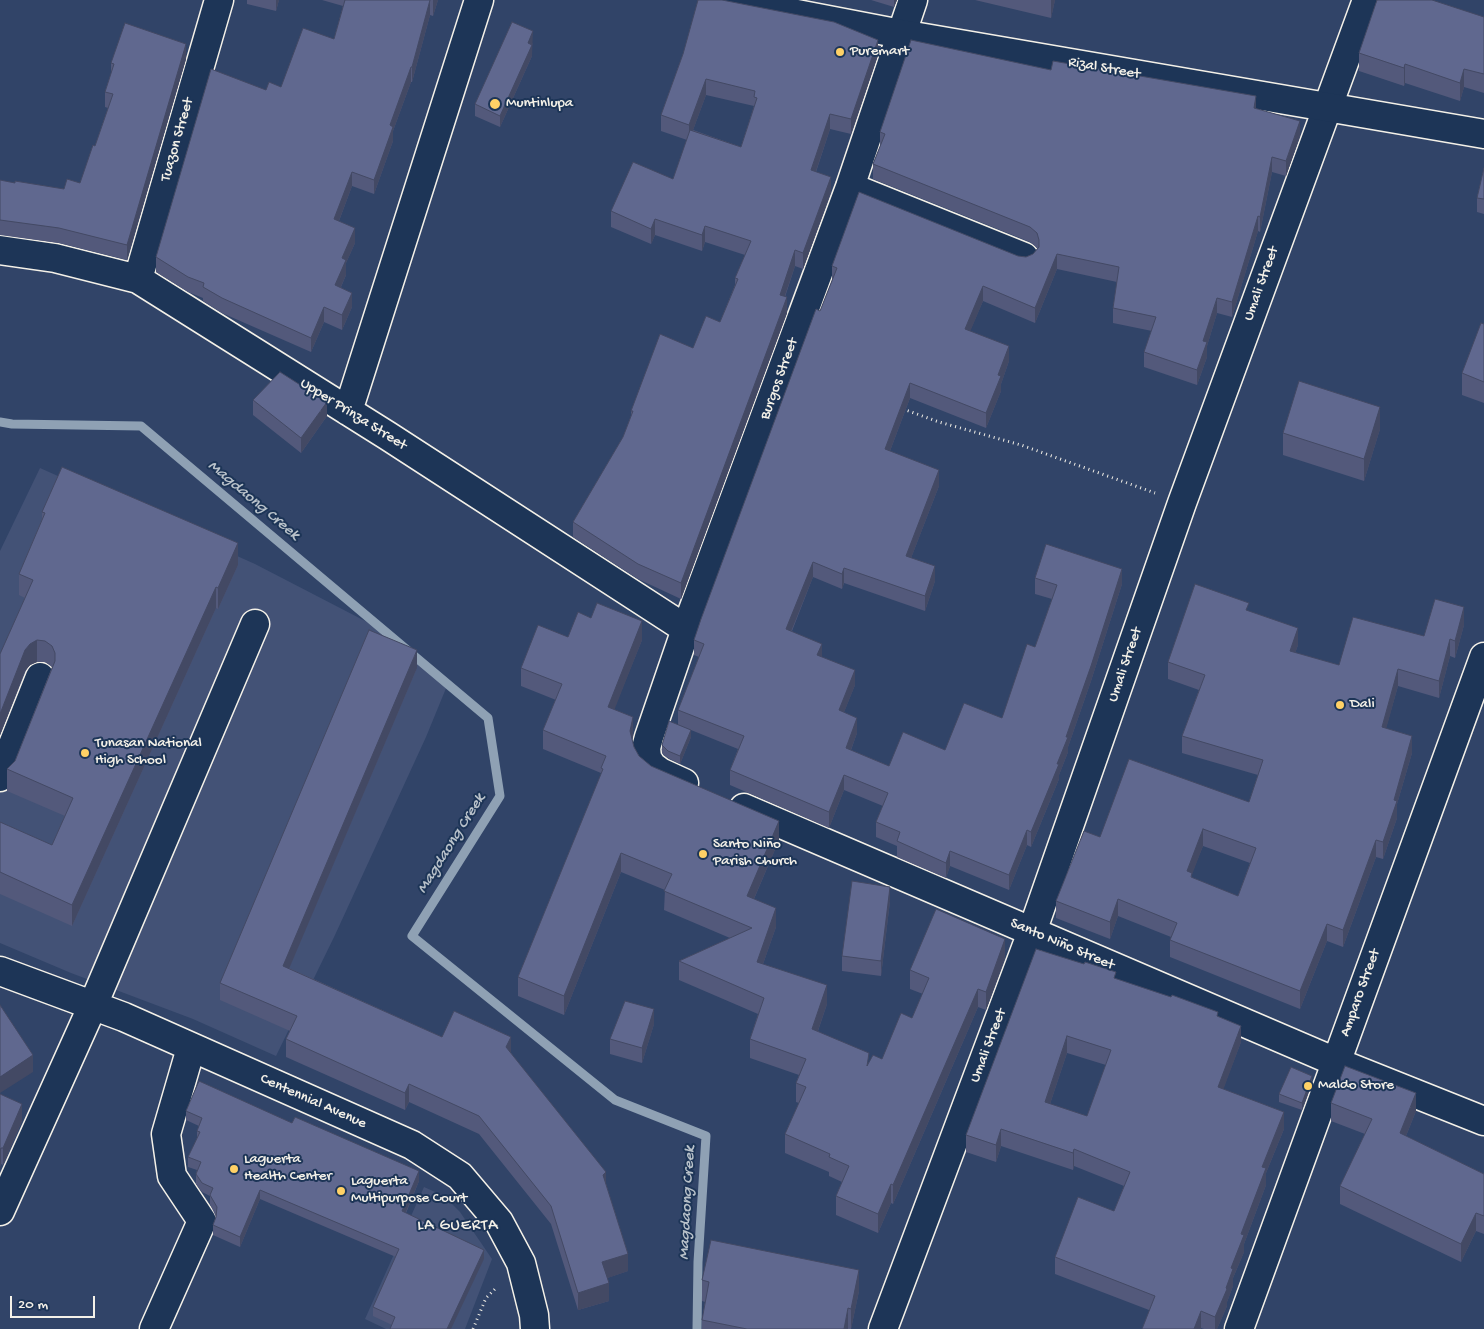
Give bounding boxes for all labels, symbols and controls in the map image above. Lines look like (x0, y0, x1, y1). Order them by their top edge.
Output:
place label: Puremart (850, 43, 909, 61)
marker: Puremart (834, 46, 846, 58)
street label: Rizal Street (1067, 54, 1141, 84)
place label: Muntinlupa (506, 95, 573, 113)
street label: Tuazon Street (157, 96, 199, 184)
marker: Muntinlupa (488, 97, 502, 111)
street label: Umali Street (1240, 244, 1284, 324)
street label: Burgos Street (757, 336, 803, 422)
street label: Upper Prinza Street (296, 375, 410, 455)
water label: Magdaong Creek (203, 457, 303, 545)
street label: Umali Street (1105, 625, 1147, 705)
place label: Dali (1350, 696, 1375, 714)
marker: Dali (1334, 699, 1346, 711)
place label: Tunasan National High School (95, 735, 202, 770)
marker: Tunasan National High School (79, 747, 91, 759)
water label: Magdaong Creek (414, 791, 490, 897)
place label: Santo Niño Parish Church (713, 836, 797, 871)
marker: Santo Niño Parish Church (697, 848, 709, 860)
street label: Santo Niño Street (1007, 915, 1117, 975)
street label: Amparo Street (1337, 947, 1385, 1039)
street label: Umali Street (967, 1006, 1011, 1086)
street label: Centennial Avenue (257, 1070, 369, 1134)
place label: Maldo Store (1318, 1077, 1394, 1095)
marker: Maldo Store (1302, 1080, 1314, 1092)
water label: Magdaong Creek (675, 1146, 701, 1260)
place label: Laguerta Health Center (244, 1151, 332, 1186)
marker: Laguerta Health Center (228, 1163, 240, 1175)
place label: Laguerta Multipurpose Court (351, 1173, 467, 1208)
marker: Laguerta Multipurpose Court (335, 1185, 347, 1197)
district label: LA GUERTA (416, 1217, 500, 1237)
scale bar (12, 1286, 98, 1318)
text: 20 m (18, 1296, 48, 1314)

